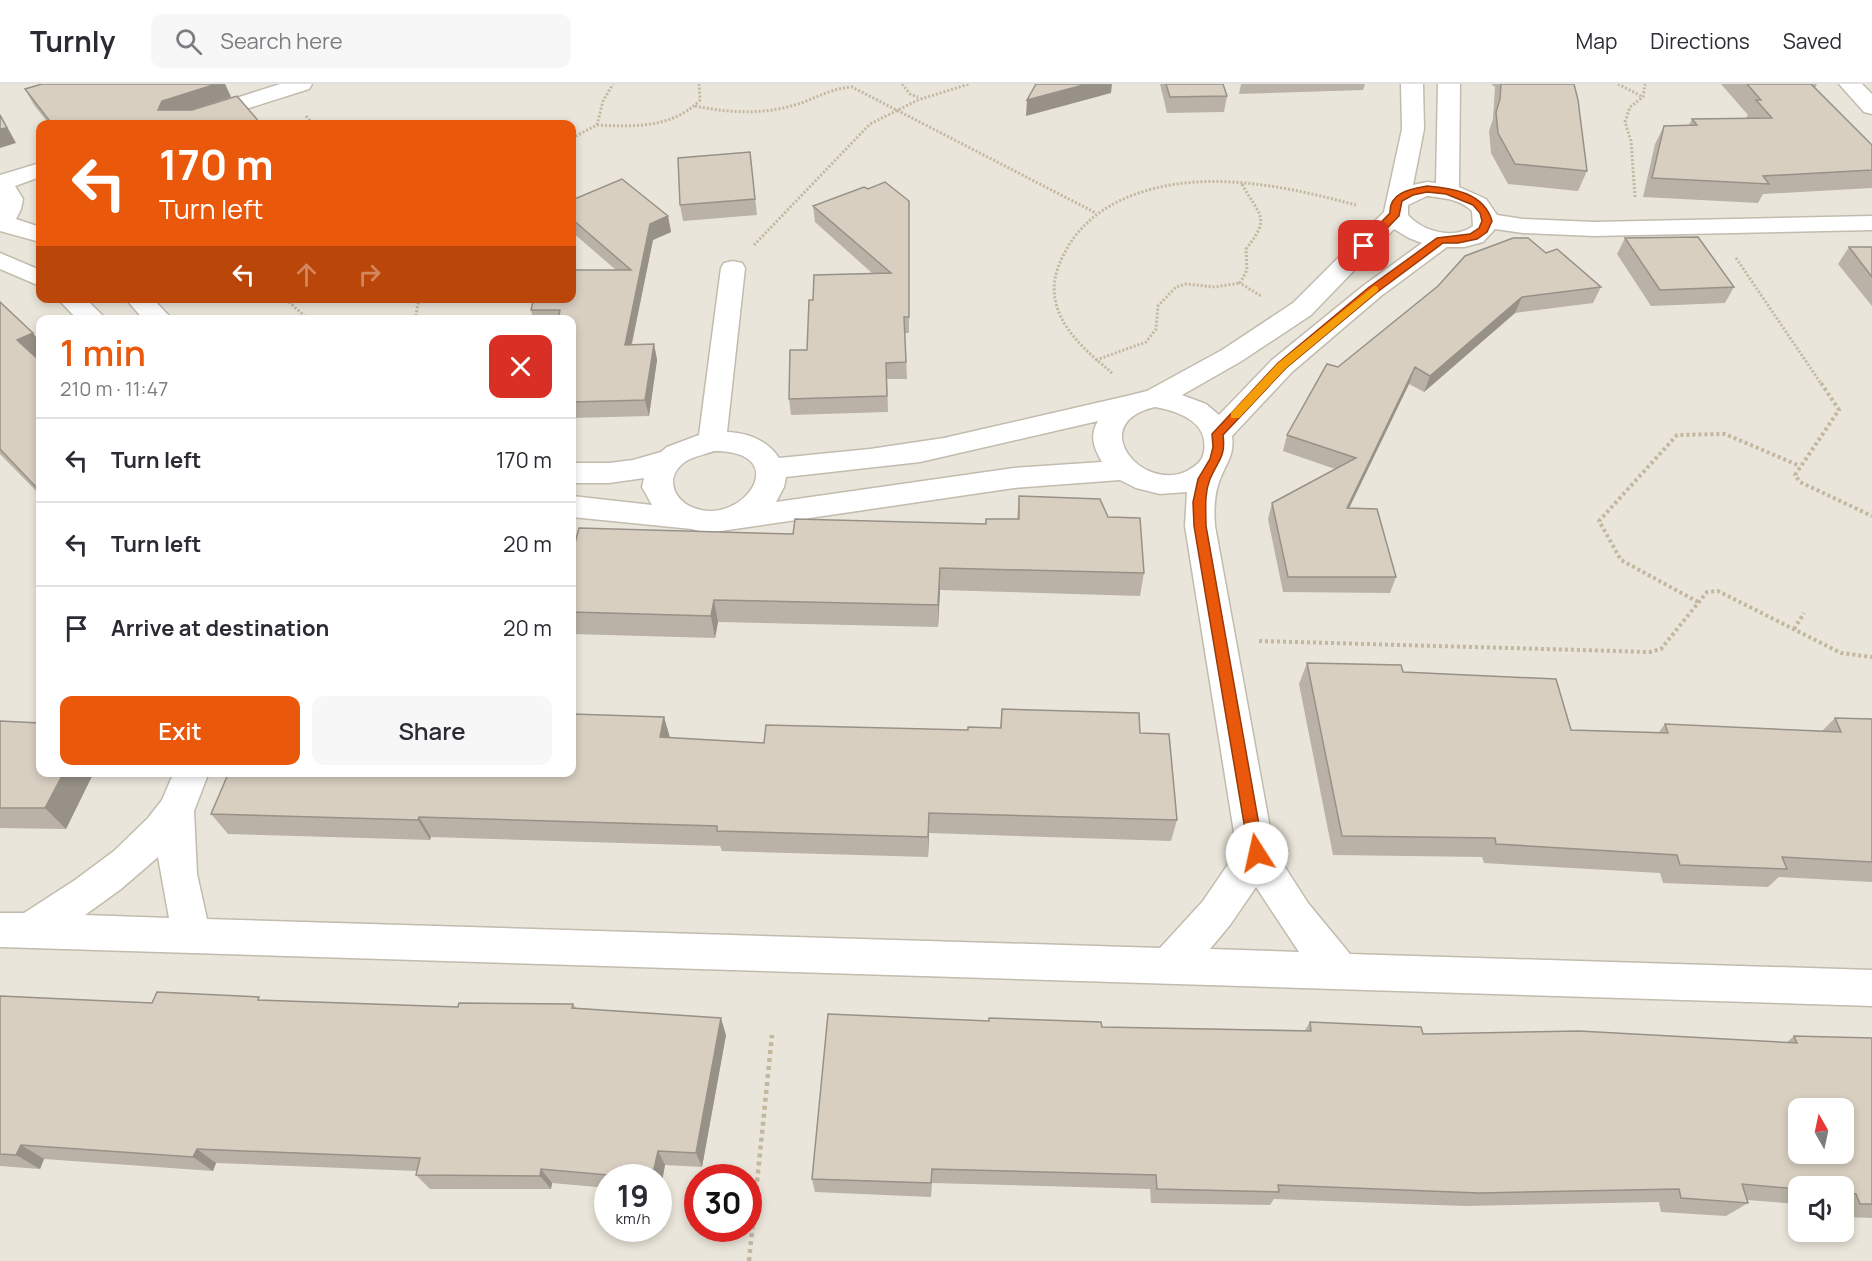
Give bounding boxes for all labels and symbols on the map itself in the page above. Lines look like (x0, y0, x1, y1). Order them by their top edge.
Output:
pin (1338, 220, 1389, 271)
position arrow (1225, 821, 1289, 885)
north arrow (1788, 1098, 1854, 1164)
speed limit sign: 30 (684, 1164, 762, 1242)

